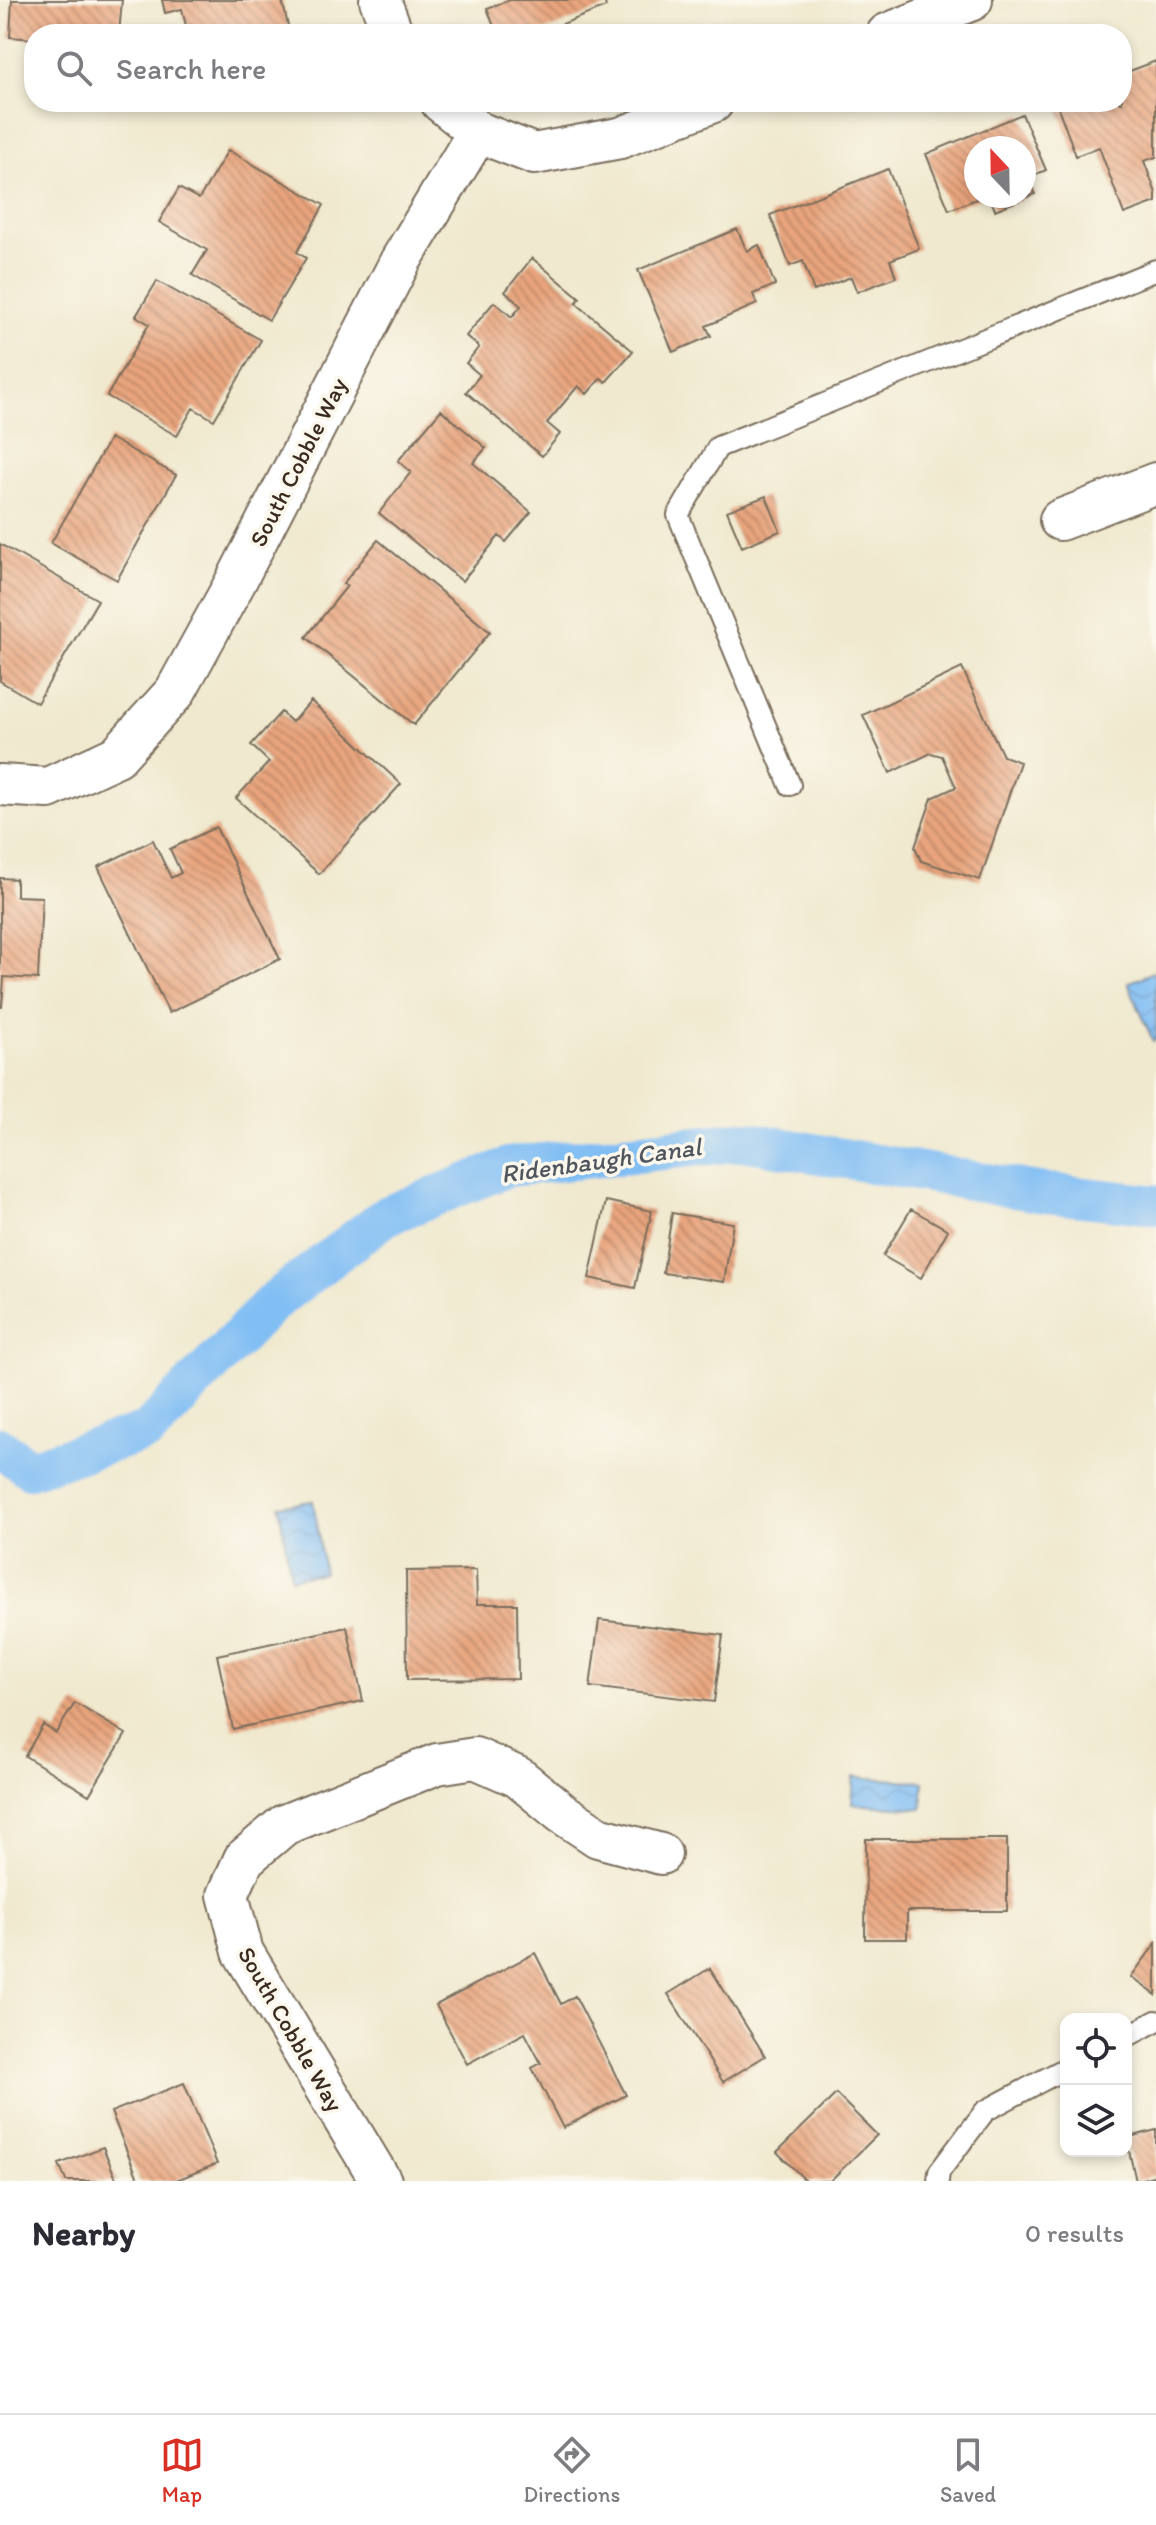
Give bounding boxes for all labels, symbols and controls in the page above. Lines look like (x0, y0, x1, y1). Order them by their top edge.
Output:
search box (24, 24, 1132, 112)
icon: search (52, 46, 96, 90)
text: Search here (116, 50, 266, 87)
north arrow (964, 136, 1036, 208)
street label: South Cobble Way (243, 372, 353, 551)
water label: Ridenbaugh Canal (499, 1130, 705, 1190)
street label: South Cobble Way (232, 1941, 350, 2117)
map controls (1060, 2013, 1132, 2157)
button: locate (1060, 2013, 1132, 2085)
button: layers (1060, 2085, 1132, 2157)
text: Nearby (32, 2213, 135, 2254)
text: 0 results (1025, 2217, 1124, 2249)
tab: Map (160, 2433, 204, 2508)
tab: Directions (524, 2433, 620, 2508)
tab: Saved (940, 2433, 996, 2508)

